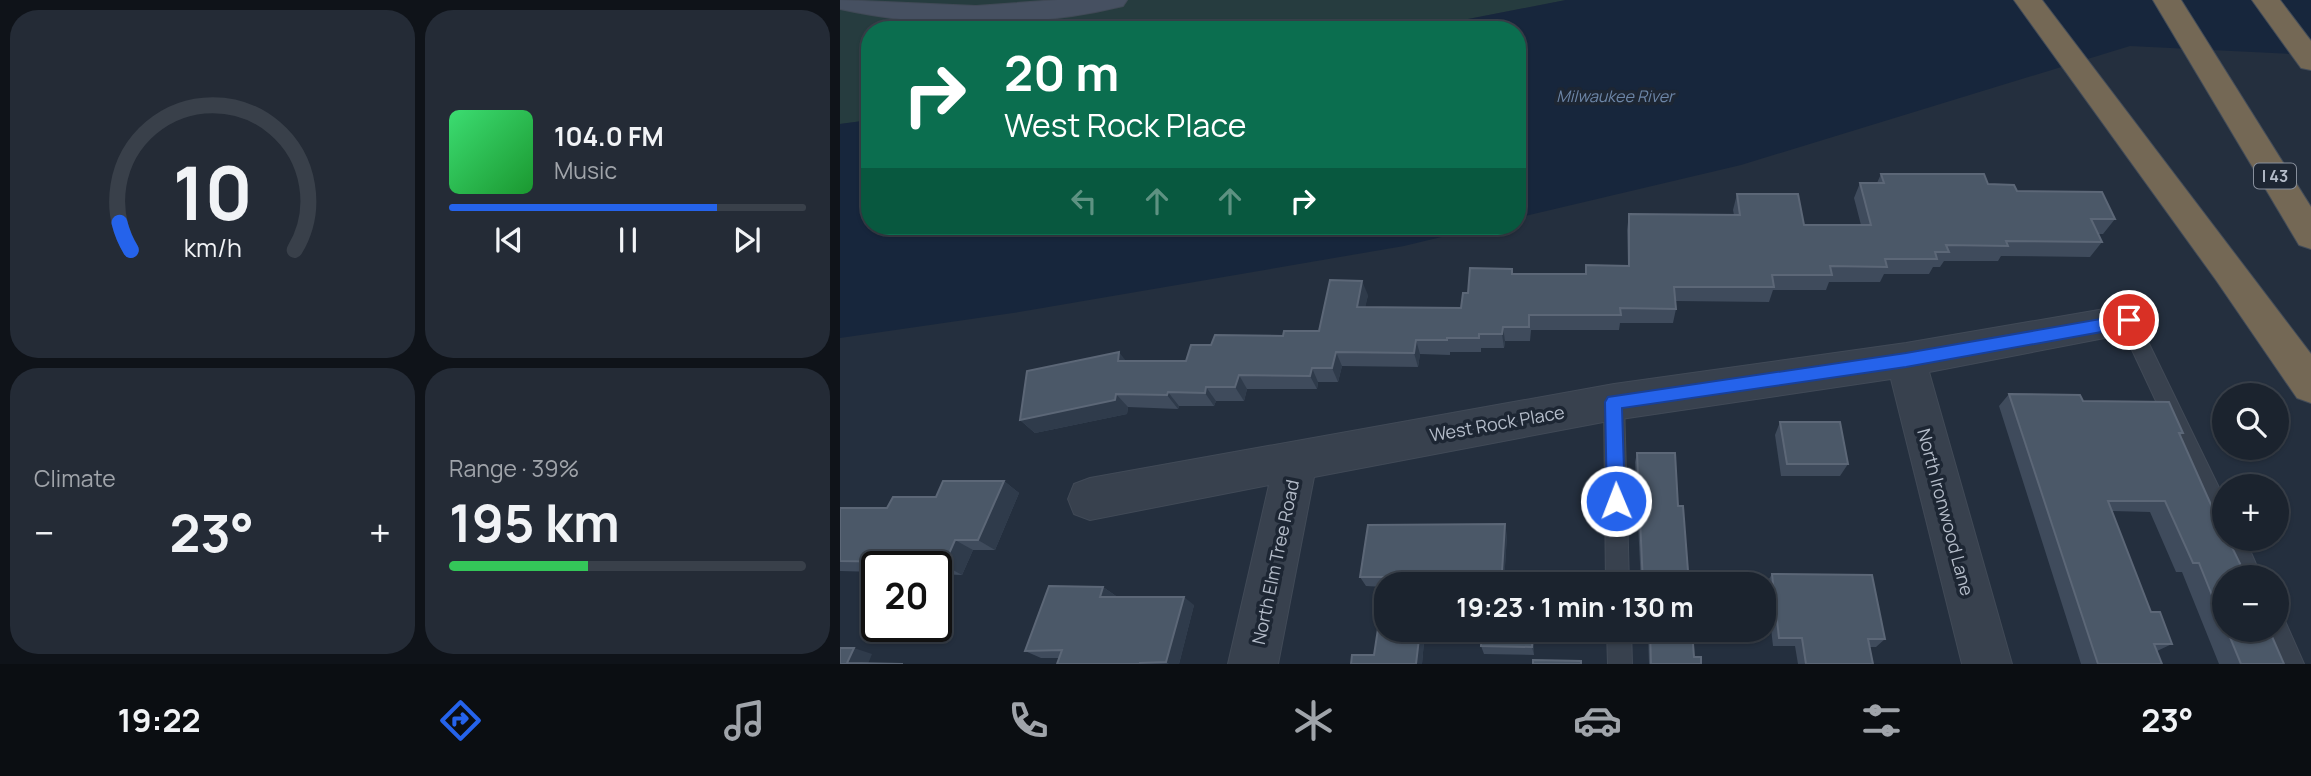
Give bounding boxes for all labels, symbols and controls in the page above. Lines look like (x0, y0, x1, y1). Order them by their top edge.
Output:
text: 20 m (1004, 39, 1119, 106)
icon: right (889, 49, 980, 140)
water label: Milwaukee River (1556, 85, 1676, 107)
text: West Rock Place (1004, 103, 1246, 147)
text: 104.0 FM (554, 118, 664, 154)
text: 10 (173, 143, 252, 243)
text: Music (554, 154, 617, 186)
road number: I 43 (2254, 164, 2296, 188)
icon: left (1065, 182, 1103, 220)
icon: ahead (1138, 182, 1176, 220)
icon: ahead (1211, 182, 1249, 220)
icon: right (1284, 182, 1322, 220)
icon: previous (490, 221, 528, 259)
icon: pause (609, 221, 647, 259)
icon: next (728, 221, 766, 259)
text: km/h (183, 230, 242, 265)
pin (2099, 290, 2159, 350)
icon: arrive (2110, 301, 2148, 339)
map controls (2212, 383, 2289, 642)
button: search (2212, 383, 2289, 460)
street label: West Rock Place (1428, 399, 1566, 447)
street label: North Ironwood Lane (1912, 426, 1980, 598)
text: Range · 39% (449, 452, 579, 484)
text: Climate (34, 462, 116, 494)
position arrow (1579, 464, 1653, 538)
button: + (2212, 474, 2289, 551)
street label: North Elm Tree Road (1246, 477, 1304, 647)
text: 195 km (449, 487, 620, 558)
text: 23° (170, 497, 254, 568)
text: − (34, 506, 55, 558)
text: + (369, 506, 391, 558)
speed limit sign: 20 (861, 551, 952, 642)
button: − (2212, 565, 2289, 642)
text: 19:23 · 1 min · 130 m (1456, 589, 1694, 625)
icon: directions (436, 696, 485, 745)
icon: music (720, 696, 769, 745)
icon: phone (1004, 696, 1053, 745)
icon: climate (1289, 696, 1338, 745)
icon: car (1573, 696, 1622, 745)
icon: filters (1857, 696, 1906, 745)
text: 19:22 (118, 698, 201, 742)
text: 23° (2141, 698, 2193, 742)

